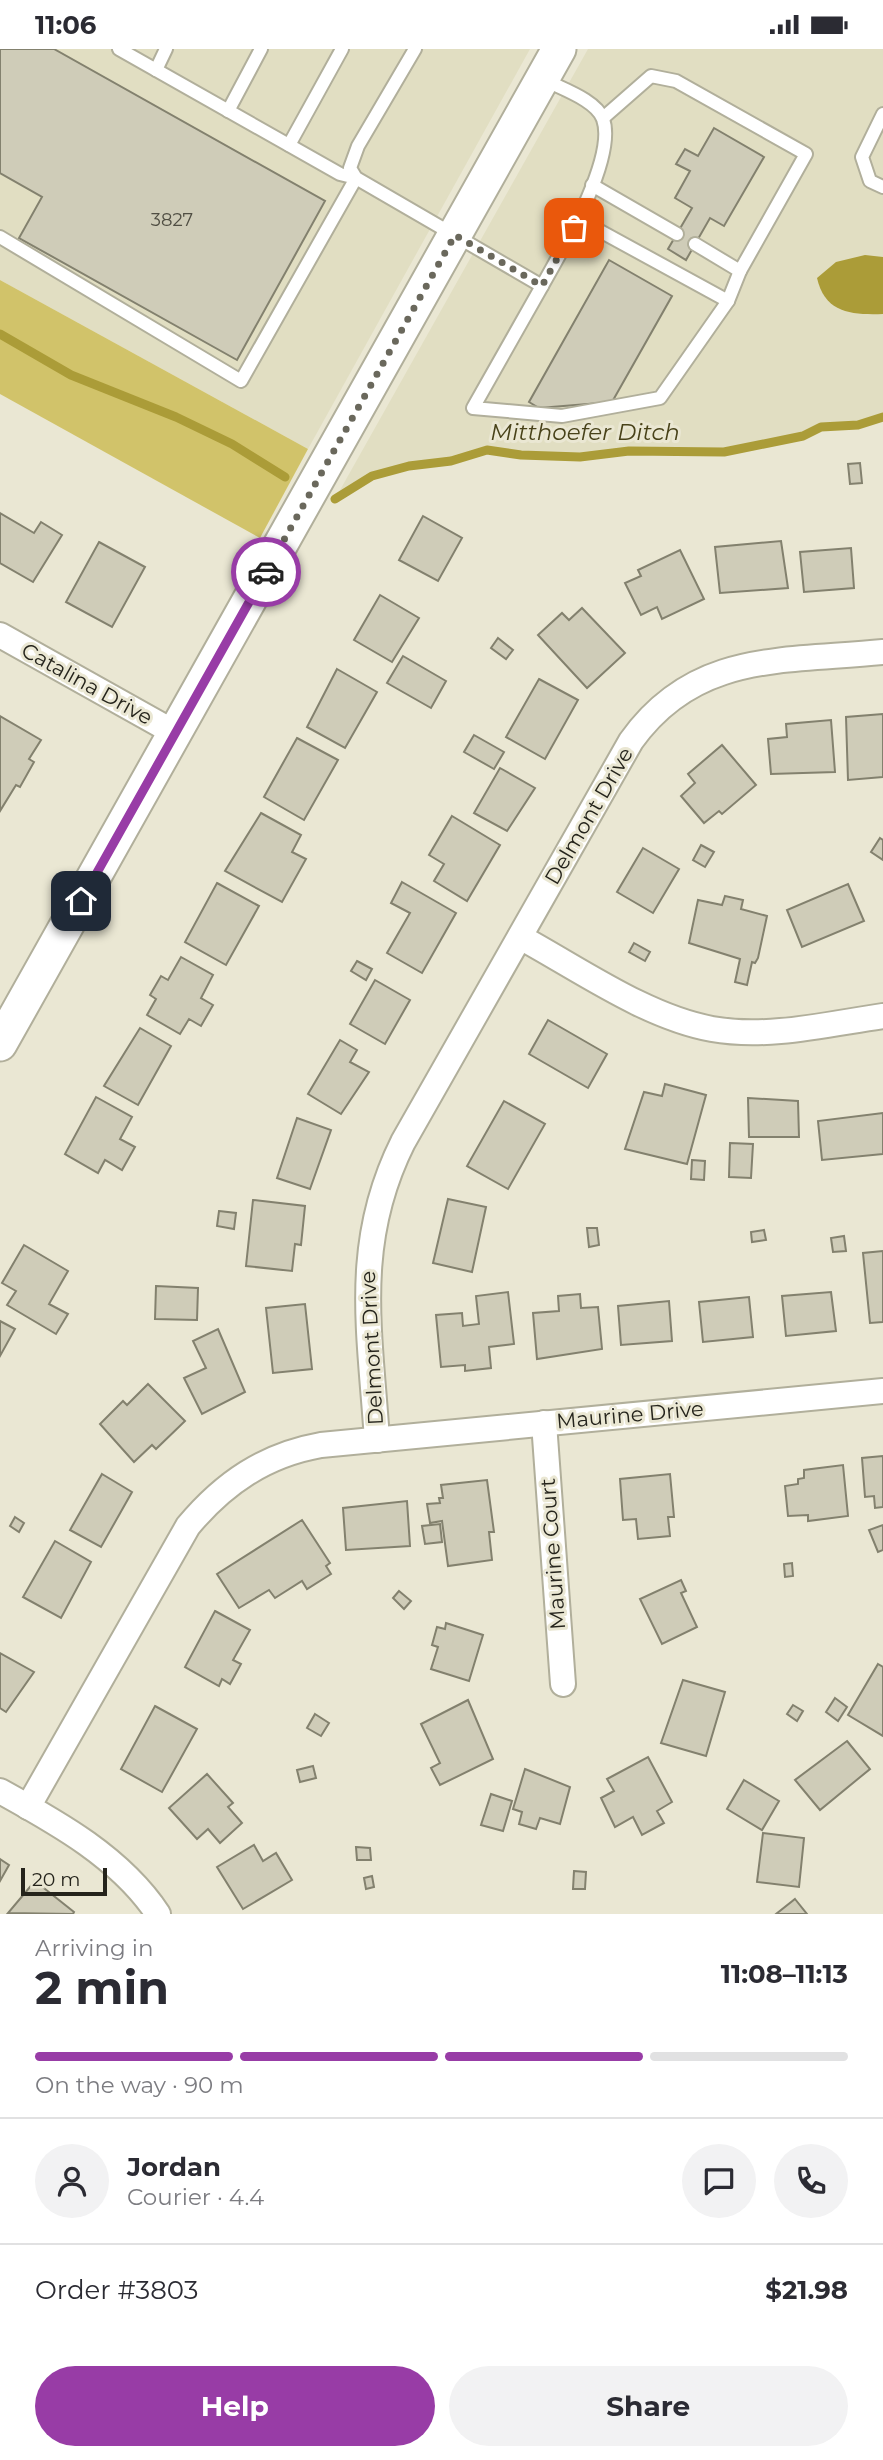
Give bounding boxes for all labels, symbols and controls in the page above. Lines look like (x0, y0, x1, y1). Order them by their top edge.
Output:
text: 11:06 (35, 9, 96, 41)
pin (544, 198, 604, 258)
house number: 3827 (151, 209, 193, 231)
icon: bag (555, 209, 593, 247)
water label: Mitthoefer Ditch (490, 418, 680, 446)
courier (231, 537, 301, 607)
icon: car (247, 553, 285, 591)
street label: Catalina Drive (17, 637, 157, 730)
street label: Delmont Drive (539, 743, 638, 889)
pin (51, 871, 111, 931)
icon: home (62, 882, 100, 920)
street label: Delmont Drive (355, 1270, 388, 1426)
street label: Maurine Drive (555, 1396, 705, 1433)
street label: Maurine Court (535, 1477, 570, 1631)
scale bar (21, 1865, 107, 1897)
text: 20 m (32, 1868, 80, 1891)
text: Arriving in (35, 1934, 154, 1962)
text: 11:08–11:13 (721, 1958, 848, 1990)
text: 2 min (35, 1959, 169, 2016)
text: On the way · 90 m (35, 2071, 244, 2099)
button: person (35, 2144, 109, 2218)
button: chat (682, 2144, 756, 2218)
button: phone (774, 2144, 848, 2218)
text: Jordan (127, 2151, 221, 2183)
text: Courier · 4.4 (127, 2183, 264, 2211)
text: Order #3803 (35, 2274, 198, 2306)
text: $21.98 (765, 2274, 848, 2306)
button: Help (35, 2366, 435, 2446)
button: Share (449, 2366, 848, 2446)

